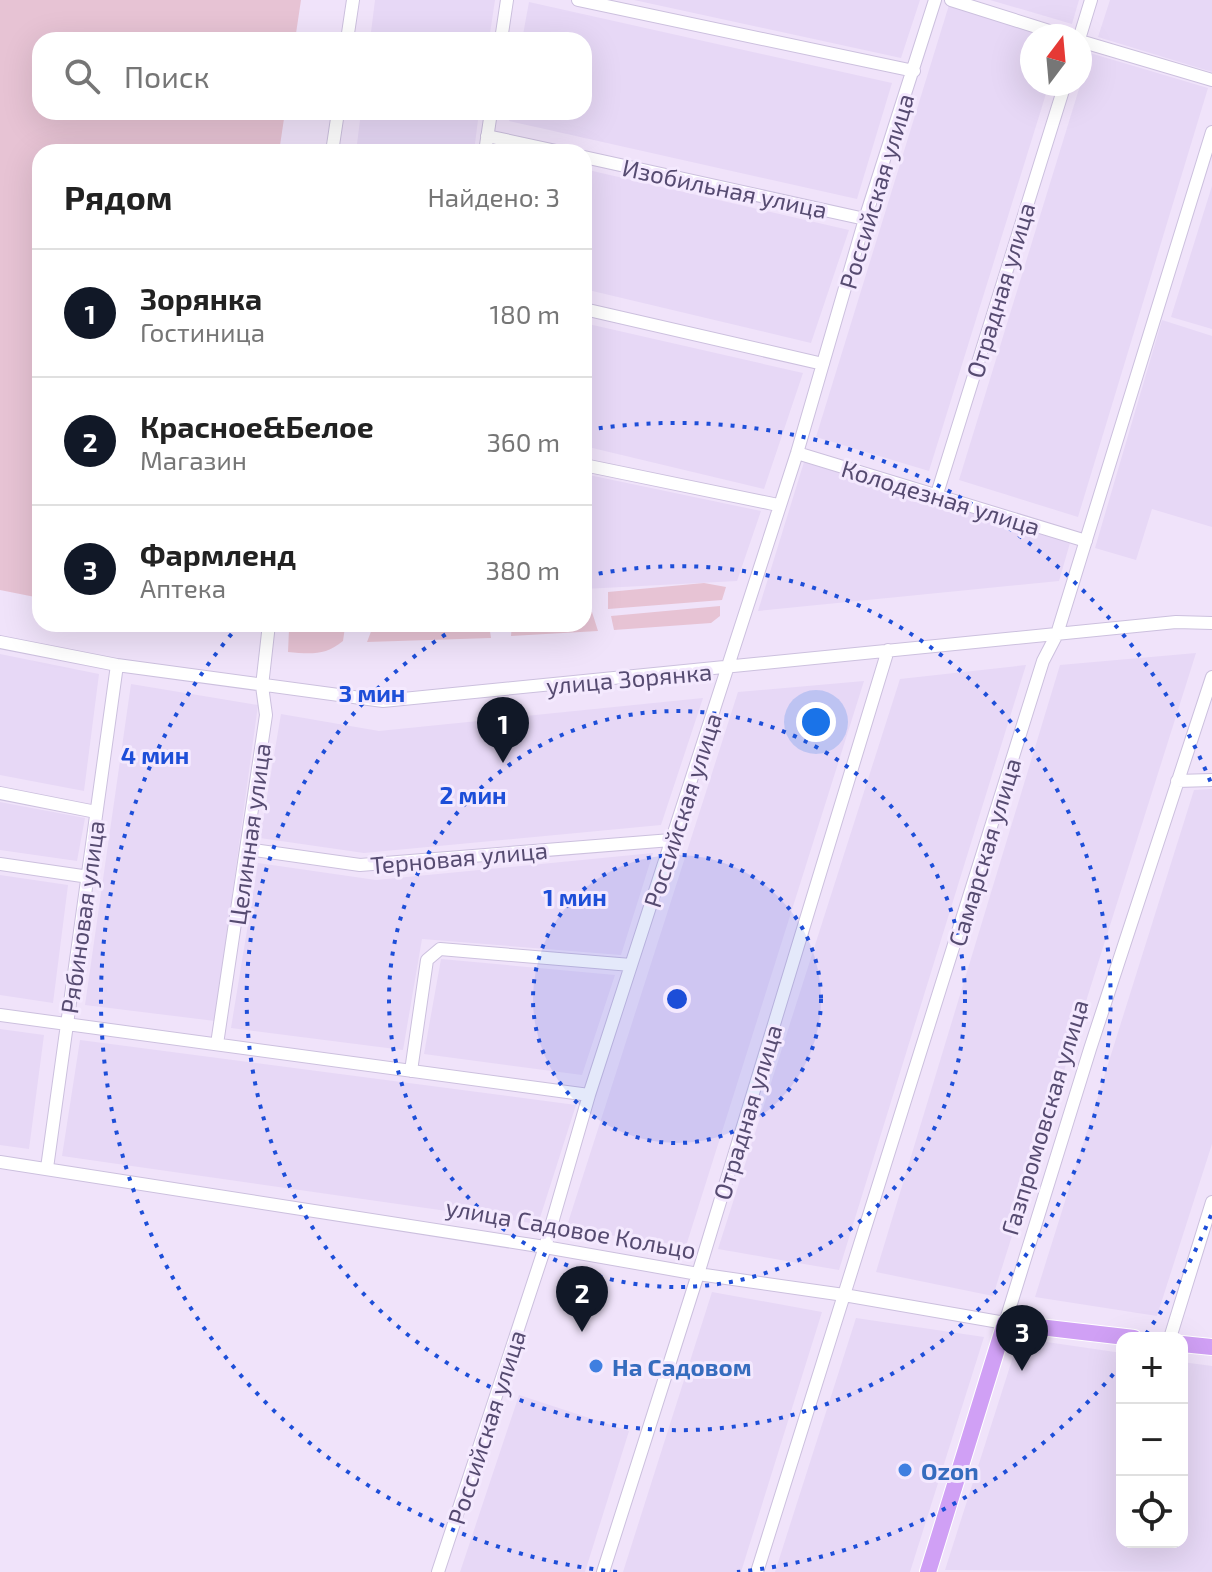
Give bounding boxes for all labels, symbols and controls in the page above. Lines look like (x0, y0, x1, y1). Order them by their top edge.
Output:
north arrow (1020, 24, 1092, 96)
search box (32, 32, 592, 120)
icon: search (60, 54, 104, 98)
text: Поиск (124, 58, 210, 94)
street label: Российская улица (833, 90, 920, 292)
street label: Изобильная улица (620, 152, 830, 225)
text: Рядом (64, 176, 172, 217)
text: Найдено: 3 (427, 181, 560, 212)
street label: Отрадная улица (960, 199, 1041, 381)
text: Зорянка (140, 280, 262, 316)
text: 1 (84, 298, 96, 329)
text: 180 m (490, 298, 560, 329)
text: Гостиница (140, 316, 265, 347)
text: Красное&Белое (140, 408, 374, 444)
text: 2 (82, 426, 98, 457)
text: 360 m (486, 426, 560, 457)
text: Магазин (140, 444, 247, 475)
street label: Колодезная улица (838, 453, 1044, 542)
text: Фармленд (140, 536, 296, 572)
text: 3 (83, 554, 97, 585)
text: 380 m (486, 554, 560, 585)
text: Аптека (140, 572, 226, 603)
street label: улица Зорянка (545, 656, 713, 701)
text: 3 мин (339, 678, 405, 707)
pin: 1 (477, 697, 529, 763)
your location (796, 702, 836, 742)
street label: Российская улица (637, 709, 728, 911)
text: 4 мин (121, 740, 189, 769)
street label: Целинная улица (222, 741, 277, 927)
street label: Самарская улица (942, 754, 1027, 950)
text: 2 мин (439, 780, 507, 809)
street label: Рябиновая улица (54, 819, 111, 1016)
street label: Терновая улица (369, 835, 549, 880)
text: 1 мин (543, 882, 607, 911)
centre of rings (663, 985, 691, 1013)
street label: Газпромовская улица (994, 996, 1095, 1238)
street label: Отрадная улица (707, 1021, 788, 1203)
street label: улица Садовое Кольцо (443, 1192, 698, 1265)
pin: 2 (556, 1266, 608, 1332)
pin: 3 (996, 1305, 1048, 1371)
street label: Российская улица (441, 1326, 532, 1528)
map controls (1116, 1332, 1188, 1548)
button: + (1116, 1332, 1188, 1404)
place label: На Садовом (612, 1352, 752, 1381)
marker: На Садовом (587, 1357, 605, 1375)
button: − (1116, 1404, 1188, 1476)
place label: Ozon (921, 1456, 979, 1485)
marker: Ozon (896, 1461, 914, 1479)
button: locate (1116, 1476, 1188, 1548)

